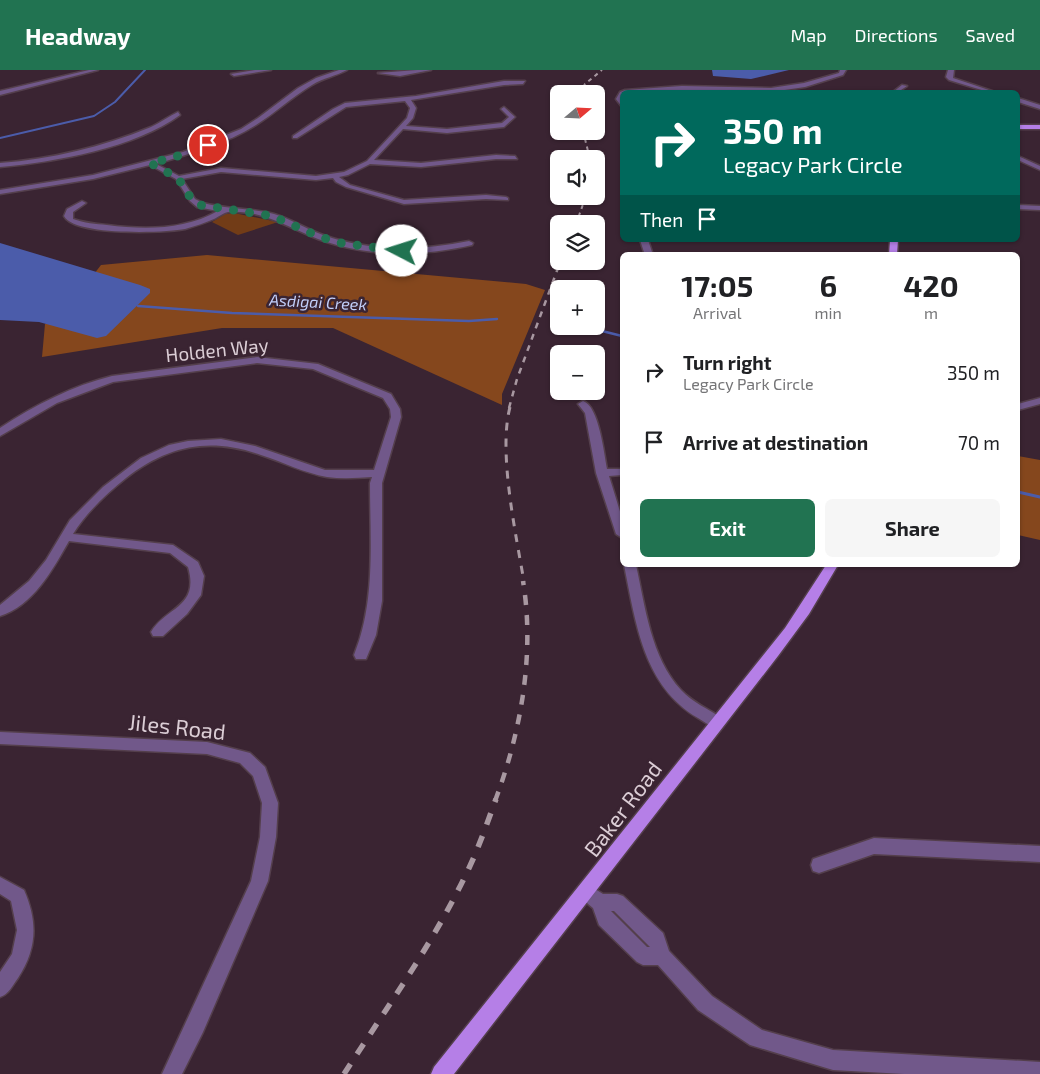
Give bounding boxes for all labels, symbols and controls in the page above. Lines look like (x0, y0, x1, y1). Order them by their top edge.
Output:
text: Headway (25, 21, 131, 50)
text: Map (790, 24, 827, 46)
text: Directions (855, 24, 938, 46)
text: Saved (966, 24, 1015, 46)
north arrow (550, 85, 605, 140)
map controls (550, 85, 605, 400)
text: 350 m (723, 109, 823, 151)
icon: right (640, 110, 705, 175)
pin (187, 124, 229, 166)
icon: arrive (194, 131, 222, 159)
button: sound (550, 150, 605, 205)
text: Legacy Park Circle (723, 151, 902, 177)
icon: arrive (693, 205, 721, 233)
text: Then (640, 208, 683, 231)
button: layers (550, 215, 605, 270)
position arrow (375, 224, 427, 276)
text: 17:05 (681, 267, 753, 303)
text: 6 (819, 267, 837, 303)
text: 420 (903, 267, 959, 303)
button: + (550, 280, 605, 335)
water label: Asdigai Creek (268, 289, 367, 314)
text: Arrival (693, 303, 742, 322)
text: min (815, 303, 842, 322)
text: m (924, 303, 938, 322)
street label: Holden Way (164, 333, 270, 366)
button: − (550, 345, 605, 400)
text: Turn right (683, 351, 771, 374)
icon: right (640, 358, 668, 386)
text: 350 m (947, 361, 1000, 384)
text: Legacy Park Circle (683, 374, 814, 393)
icon: arrive (640, 428, 668, 456)
text: Arrive at destination (683, 431, 868, 454)
text: 70 m (958, 431, 1000, 454)
button: Exit (640, 499, 815, 557)
button: Share (825, 499, 1000, 557)
street label: Jiles Road (127, 708, 227, 744)
street label: Baker Road (578, 756, 666, 861)

